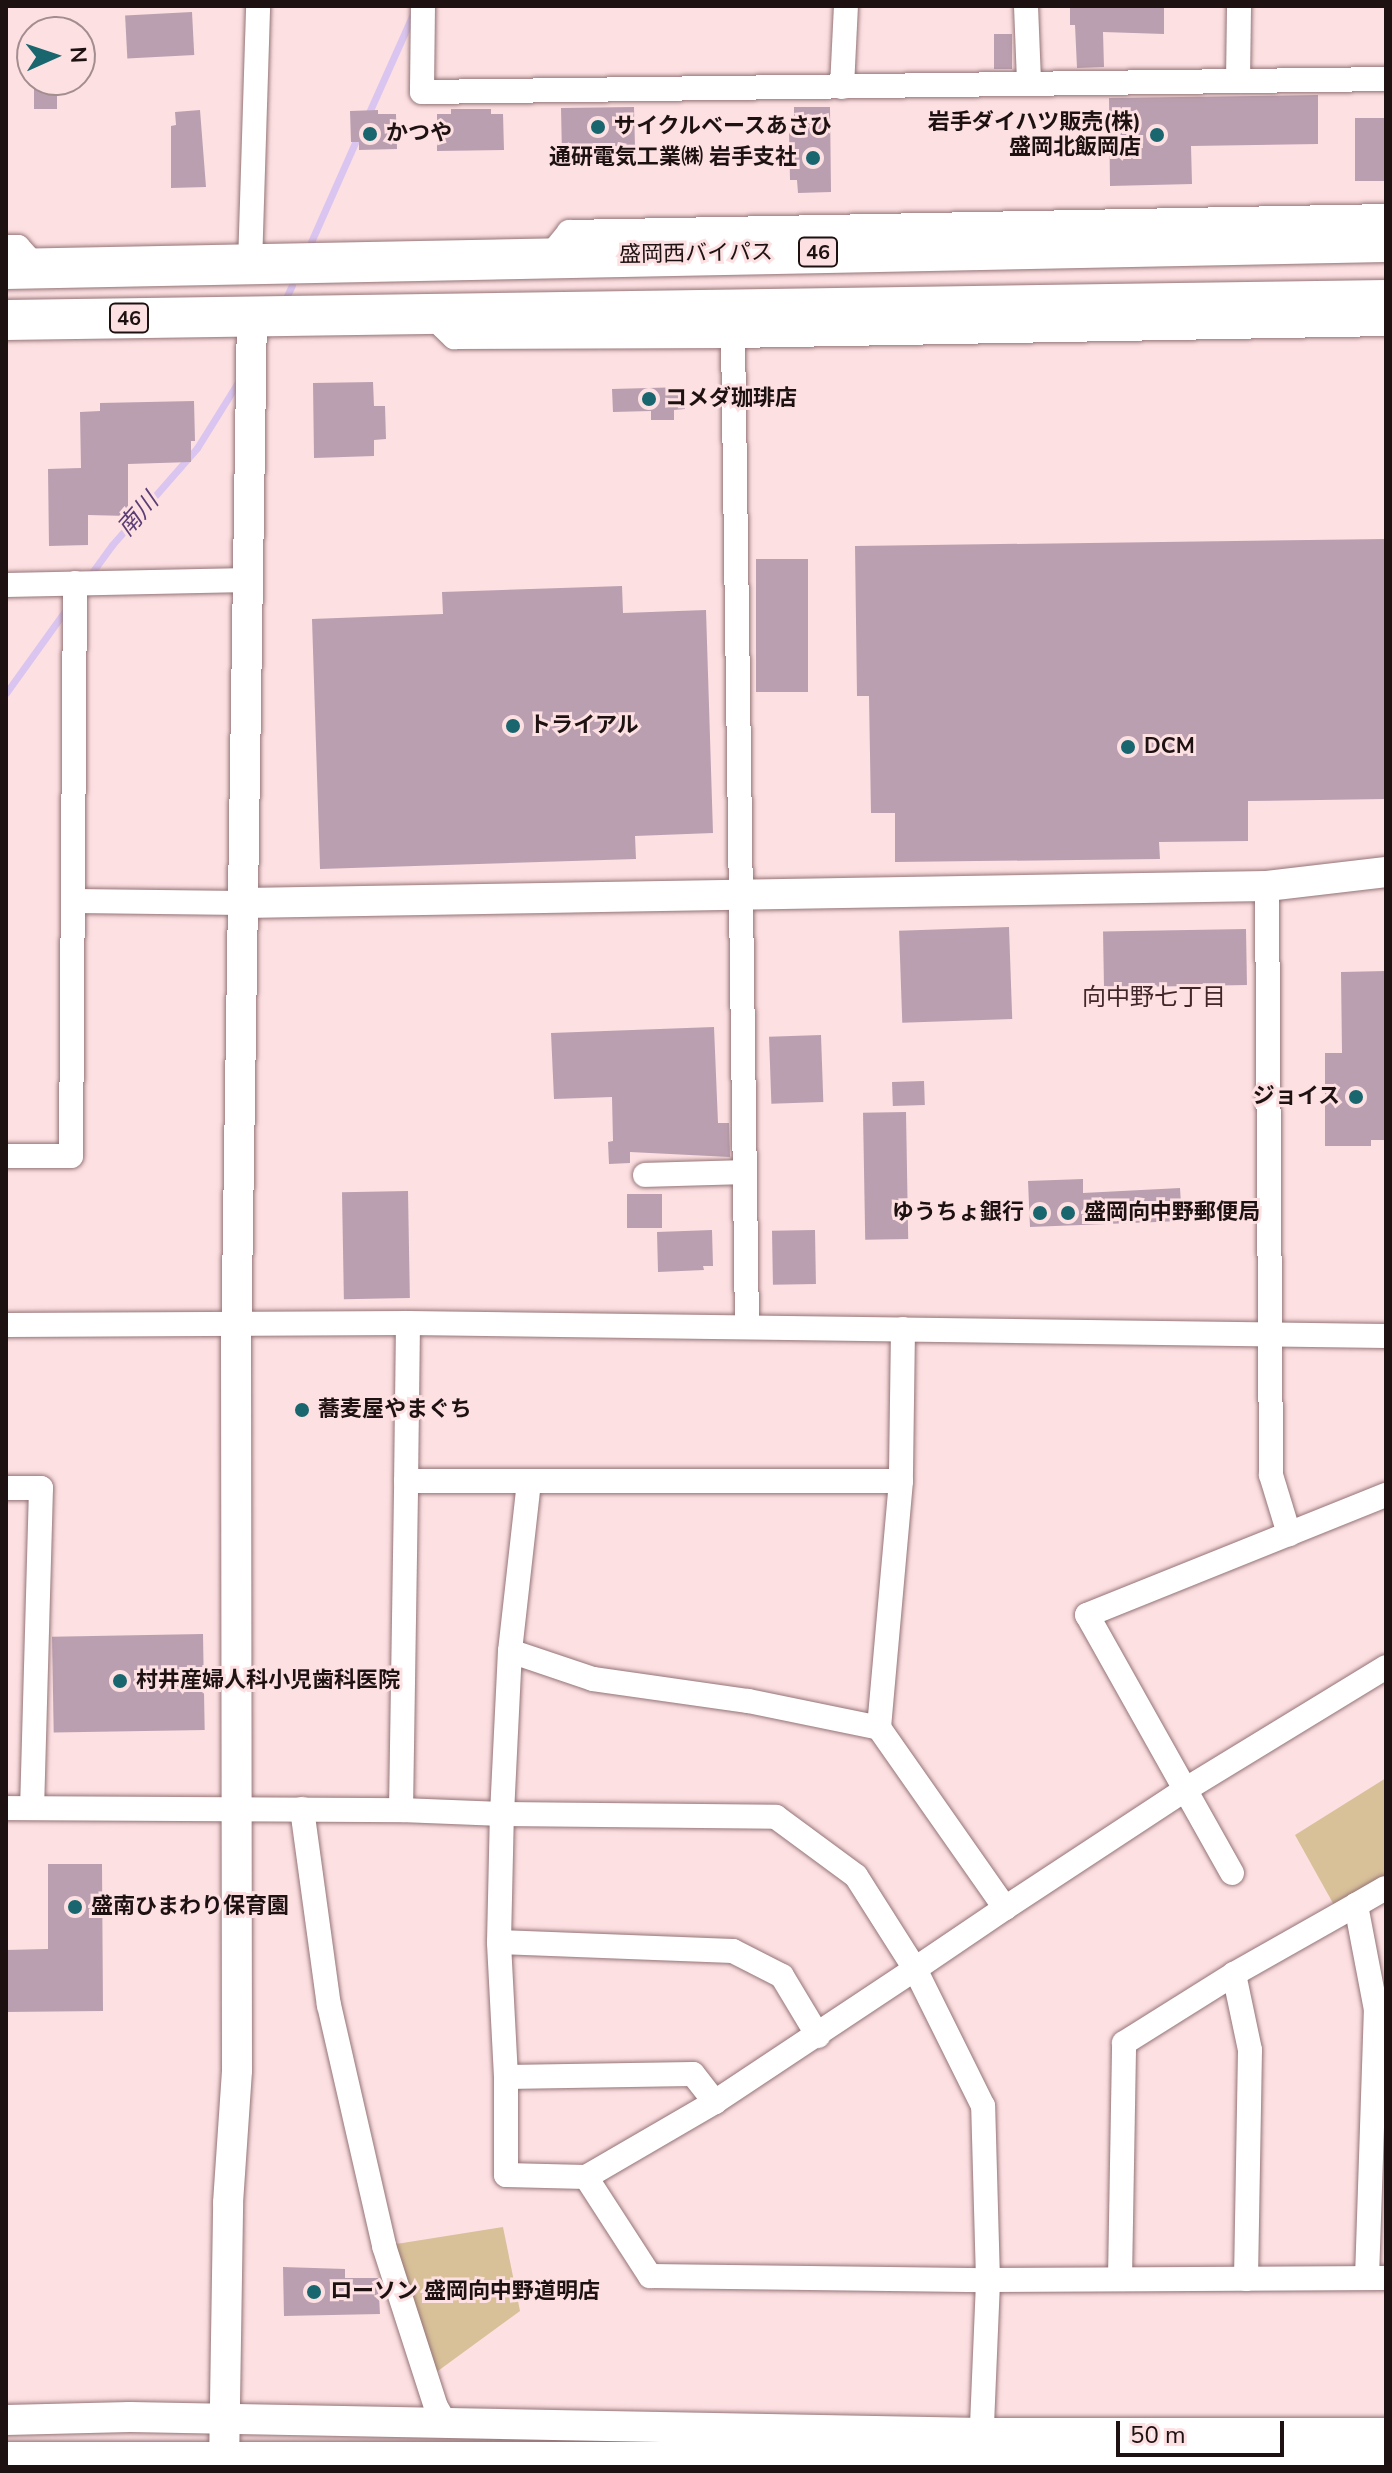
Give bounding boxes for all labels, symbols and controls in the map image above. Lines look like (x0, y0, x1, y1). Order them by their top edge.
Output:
north arrow (16, 16, 96, 96)
text: N (63, 46, 93, 64)
place label: 岩手ダイハツ販売(株) 盛岡北飯岡店 (927, 109, 1141, 160)
place label: サイクルベースあさひ (614, 114, 834, 140)
marker: サイクルベースあさひ (589, 118, 607, 136)
place label: かつや (386, 121, 452, 147)
marker: かつや (361, 125, 379, 143)
marker: 岩手ダイハツ販売(株) 盛岡北飯岡店 (1148, 126, 1166, 144)
place label: 通研電気工業㈱ 岩手支社 (549, 145, 797, 171)
marker: 通研電気工業㈱ 岩手支社 (804, 149, 822, 167)
road number: 46 (798, 236, 838, 268)
street label: 盛岡西バイパス (619, 239, 773, 269)
road number: 46 (109, 302, 149, 334)
place label: コメダ珈琲店 (665, 386, 797, 412)
marker: コメダ珈琲店 (640, 390, 658, 408)
water label: 南川 (111, 487, 165, 543)
place label: トライアル (529, 713, 639, 739)
marker: トライアル (504, 717, 522, 735)
place label: DCM (1144, 734, 1195, 760)
marker: DCM (1119, 738, 1137, 756)
district label: 向中野七丁目 (1082, 984, 1226, 1012)
place label: ジョイス (1252, 1084, 1340, 1110)
marker: ジョイス (1347, 1088, 1365, 1106)
place label: ゆうちょ銀行 (892, 1200, 1024, 1226)
place label: 盛岡向中野郵便局 (1084, 1200, 1260, 1226)
marker: ゆうちょ銀行 (1031, 1204, 1049, 1222)
marker: 盛岡向中野郵便局 (1059, 1204, 1077, 1222)
place label: 蕎麦屋やまぐち (318, 1397, 472, 1423)
marker: 蕎麦屋やまぐち (293, 1401, 311, 1419)
place label: 村井産婦人科小児歯科医院 (136, 1668, 400, 1694)
marker: 村井産婦人科小児歯科医院 (111, 1672, 129, 1690)
place label: 盛南ひまわり保育園 (91, 1894, 289, 1920)
marker: 盛南ひまわり保育園 (66, 1898, 84, 1916)
place label: ローソン 盛岡向中野道明店 (330, 2279, 600, 2305)
marker: ローソン 盛岡向中野道明店 (305, 2283, 323, 2301)
scale bar (1120, 2405, 1288, 2455)
text: 50 m (1130, 2419, 1186, 2451)

